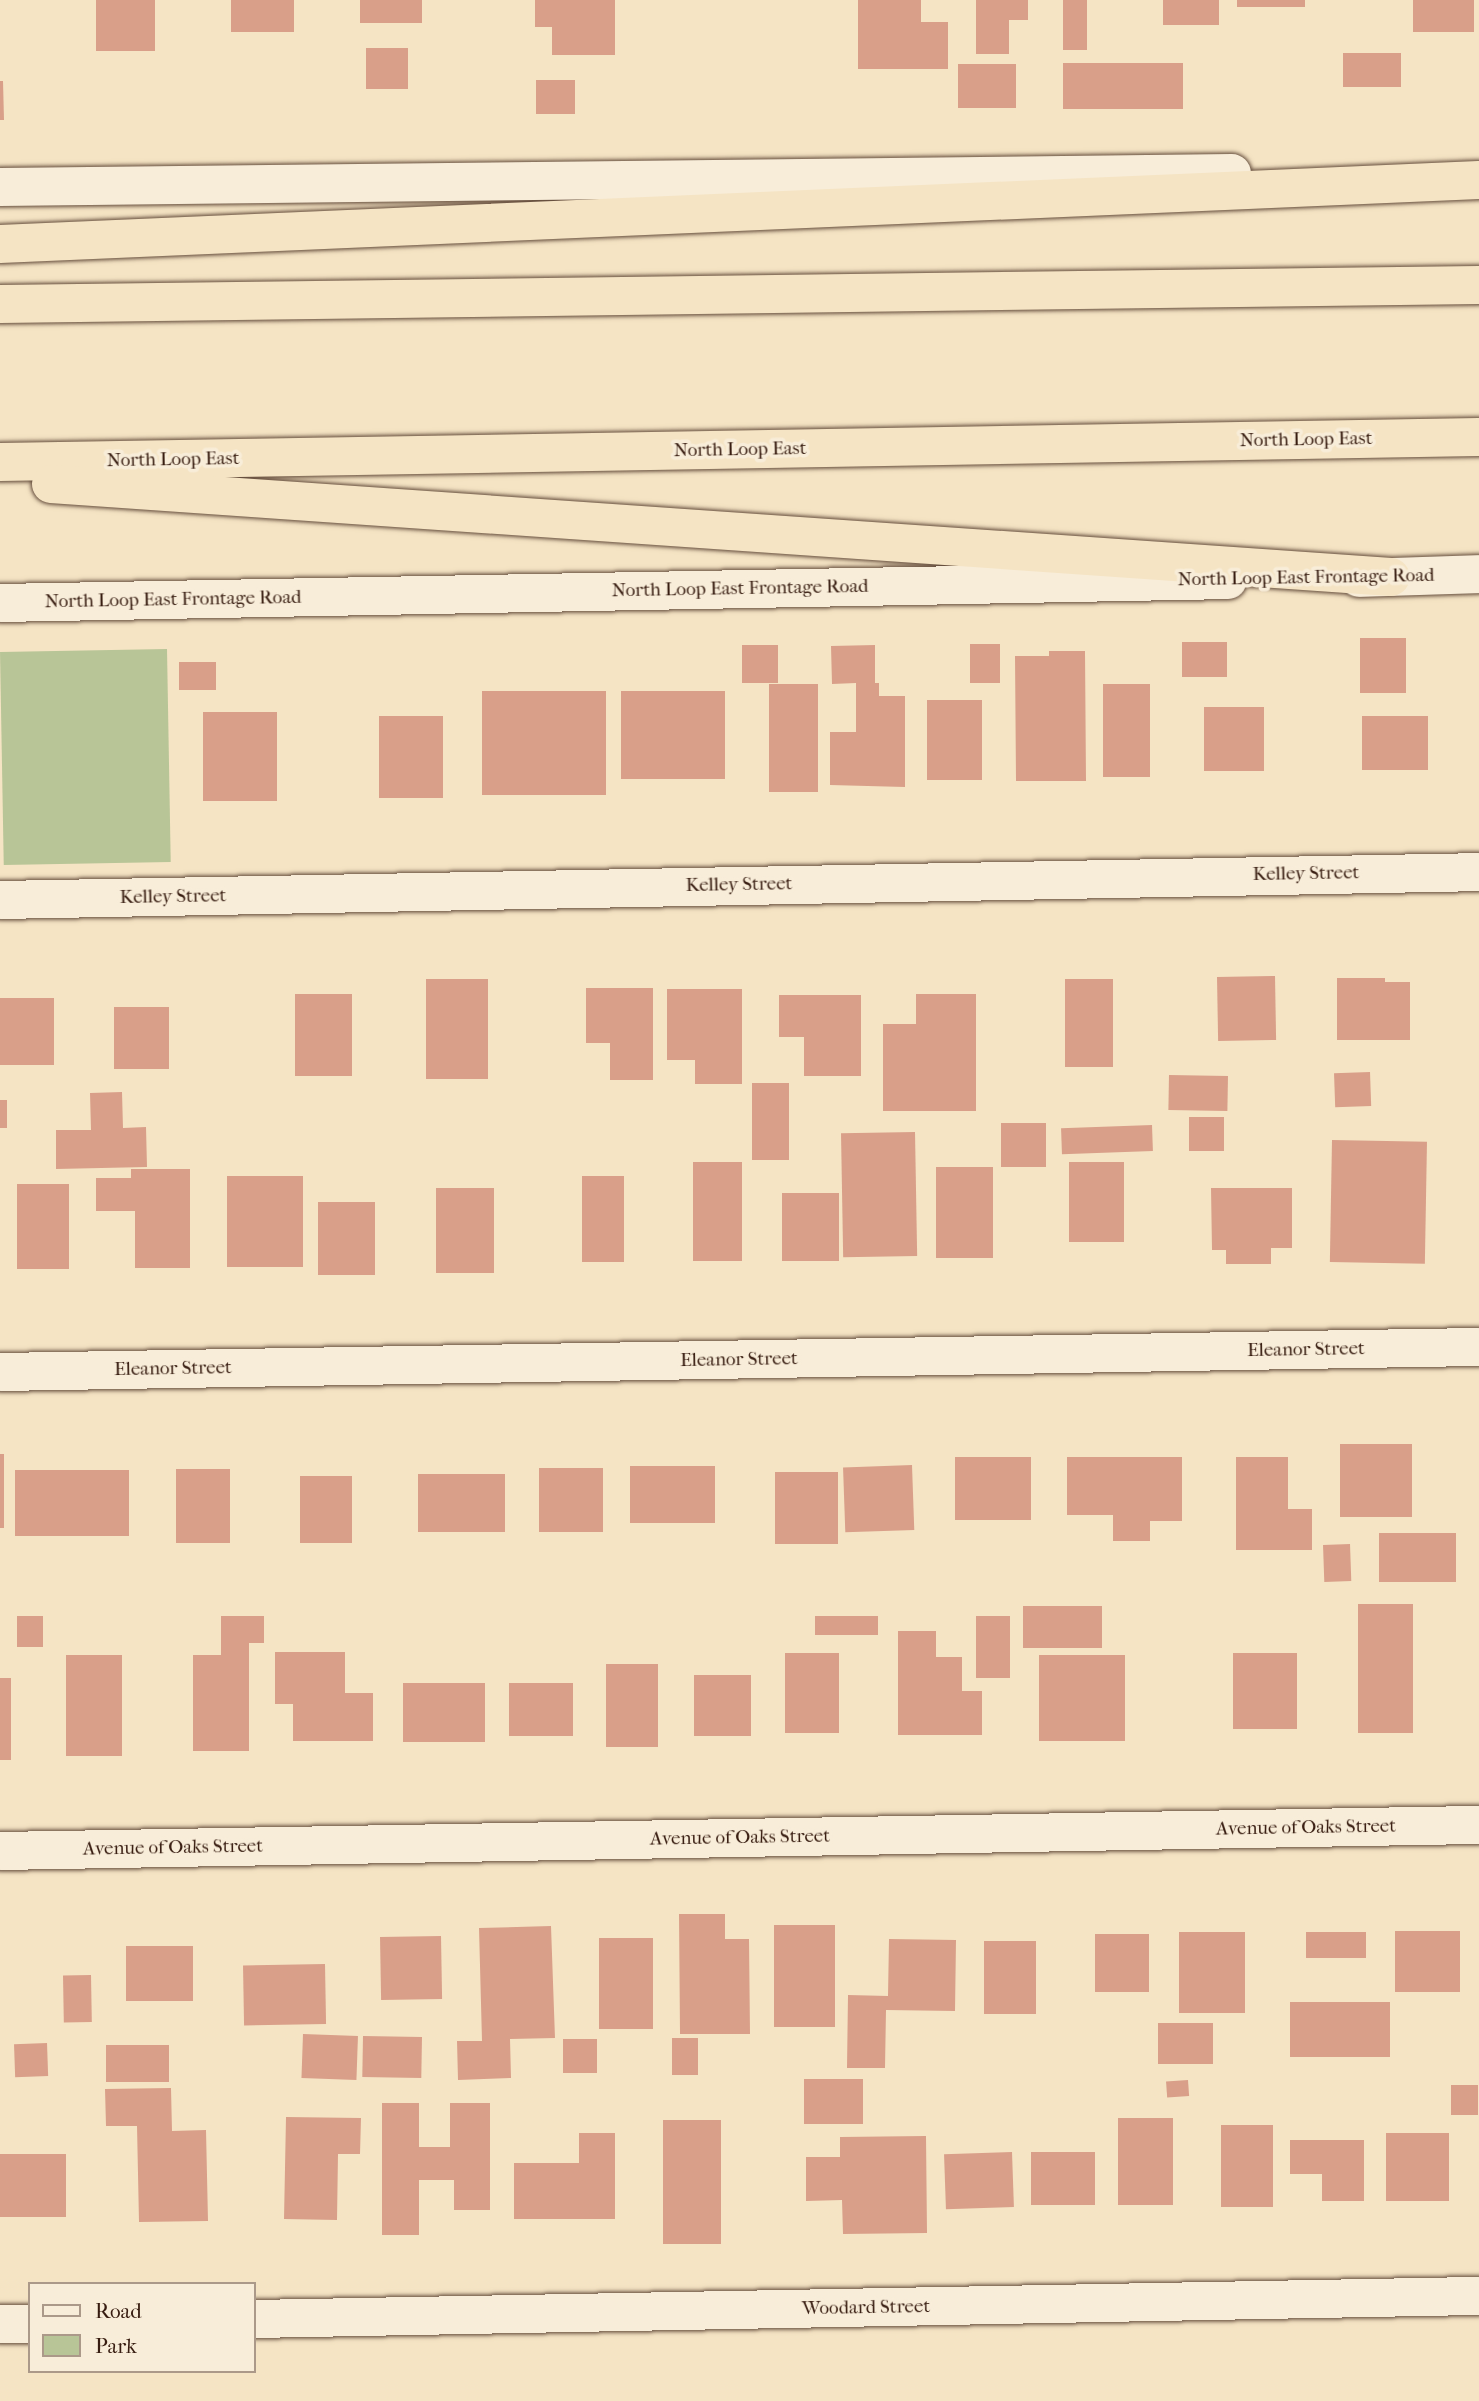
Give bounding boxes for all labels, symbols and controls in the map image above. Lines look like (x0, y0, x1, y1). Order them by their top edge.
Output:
street label: North Loop East (1239, 427, 1373, 453)
street label: North Loop East (673, 437, 807, 463)
street label: North Loop East (106, 447, 240, 473)
street label: North Loop East Frontage Road (1177, 564, 1435, 592)
street label: North Loop East Frontage Road (611, 575, 869, 603)
street label: North Loop East Frontage Road (44, 586, 302, 614)
street label: Kelley Street (1252, 862, 1360, 886)
street label: Kelley Street (685, 873, 793, 897)
street label: Kelley Street (119, 885, 227, 909)
street label: Eleanor Street (1247, 1338, 1365, 1362)
street label: Eleanor Street (680, 1348, 798, 1372)
street label: Eleanor Street (114, 1357, 232, 1381)
street label: Avenue of Oaks Street (1216, 1815, 1396, 1841)
street label: Avenue of Oaks Street (650, 1825, 830, 1851)
street label: Avenue of Oaks Street (83, 1835, 263, 1861)
legend (28, 2282, 256, 2373)
street label: Woodard Street (802, 2295, 930, 2321)
text: Road (95, 2299, 142, 2323)
text: Park (95, 2334, 137, 2358)

